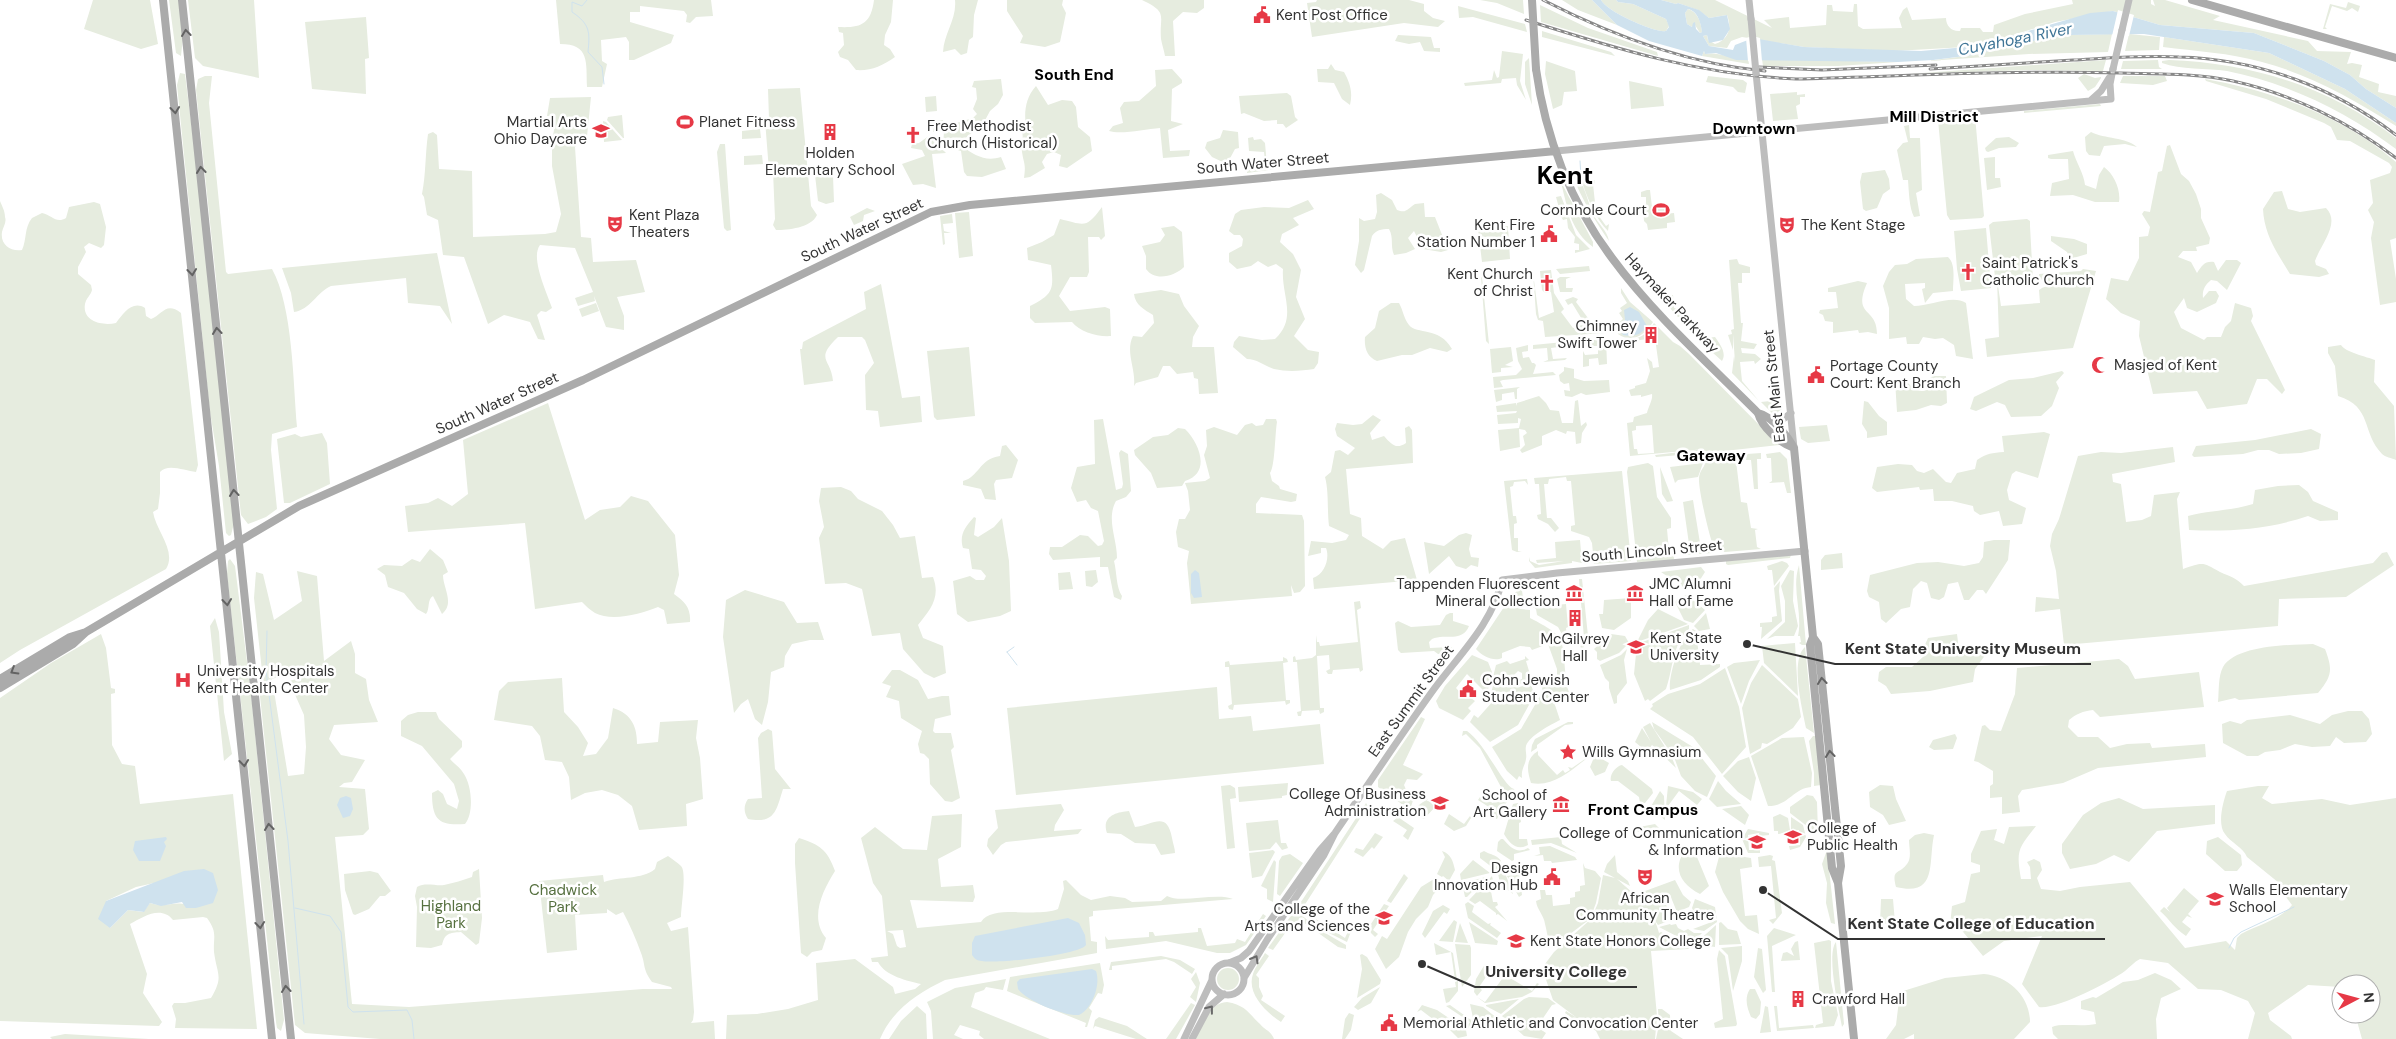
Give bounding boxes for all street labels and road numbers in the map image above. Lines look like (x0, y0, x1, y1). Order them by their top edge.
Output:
street label: South Water Street (1196, 147, 1330, 179)
street label: South Water Street (798, 193, 926, 267)
street label: Haymaker Parkway (1620, 249, 1724, 358)
street label: East Main Street (1758, 329, 1790, 443)
street label: South Water Street (432, 367, 562, 439)
street label: South Lincoln Street (1581, 535, 1723, 567)
street label: East Summit Street (1364, 641, 1458, 761)

